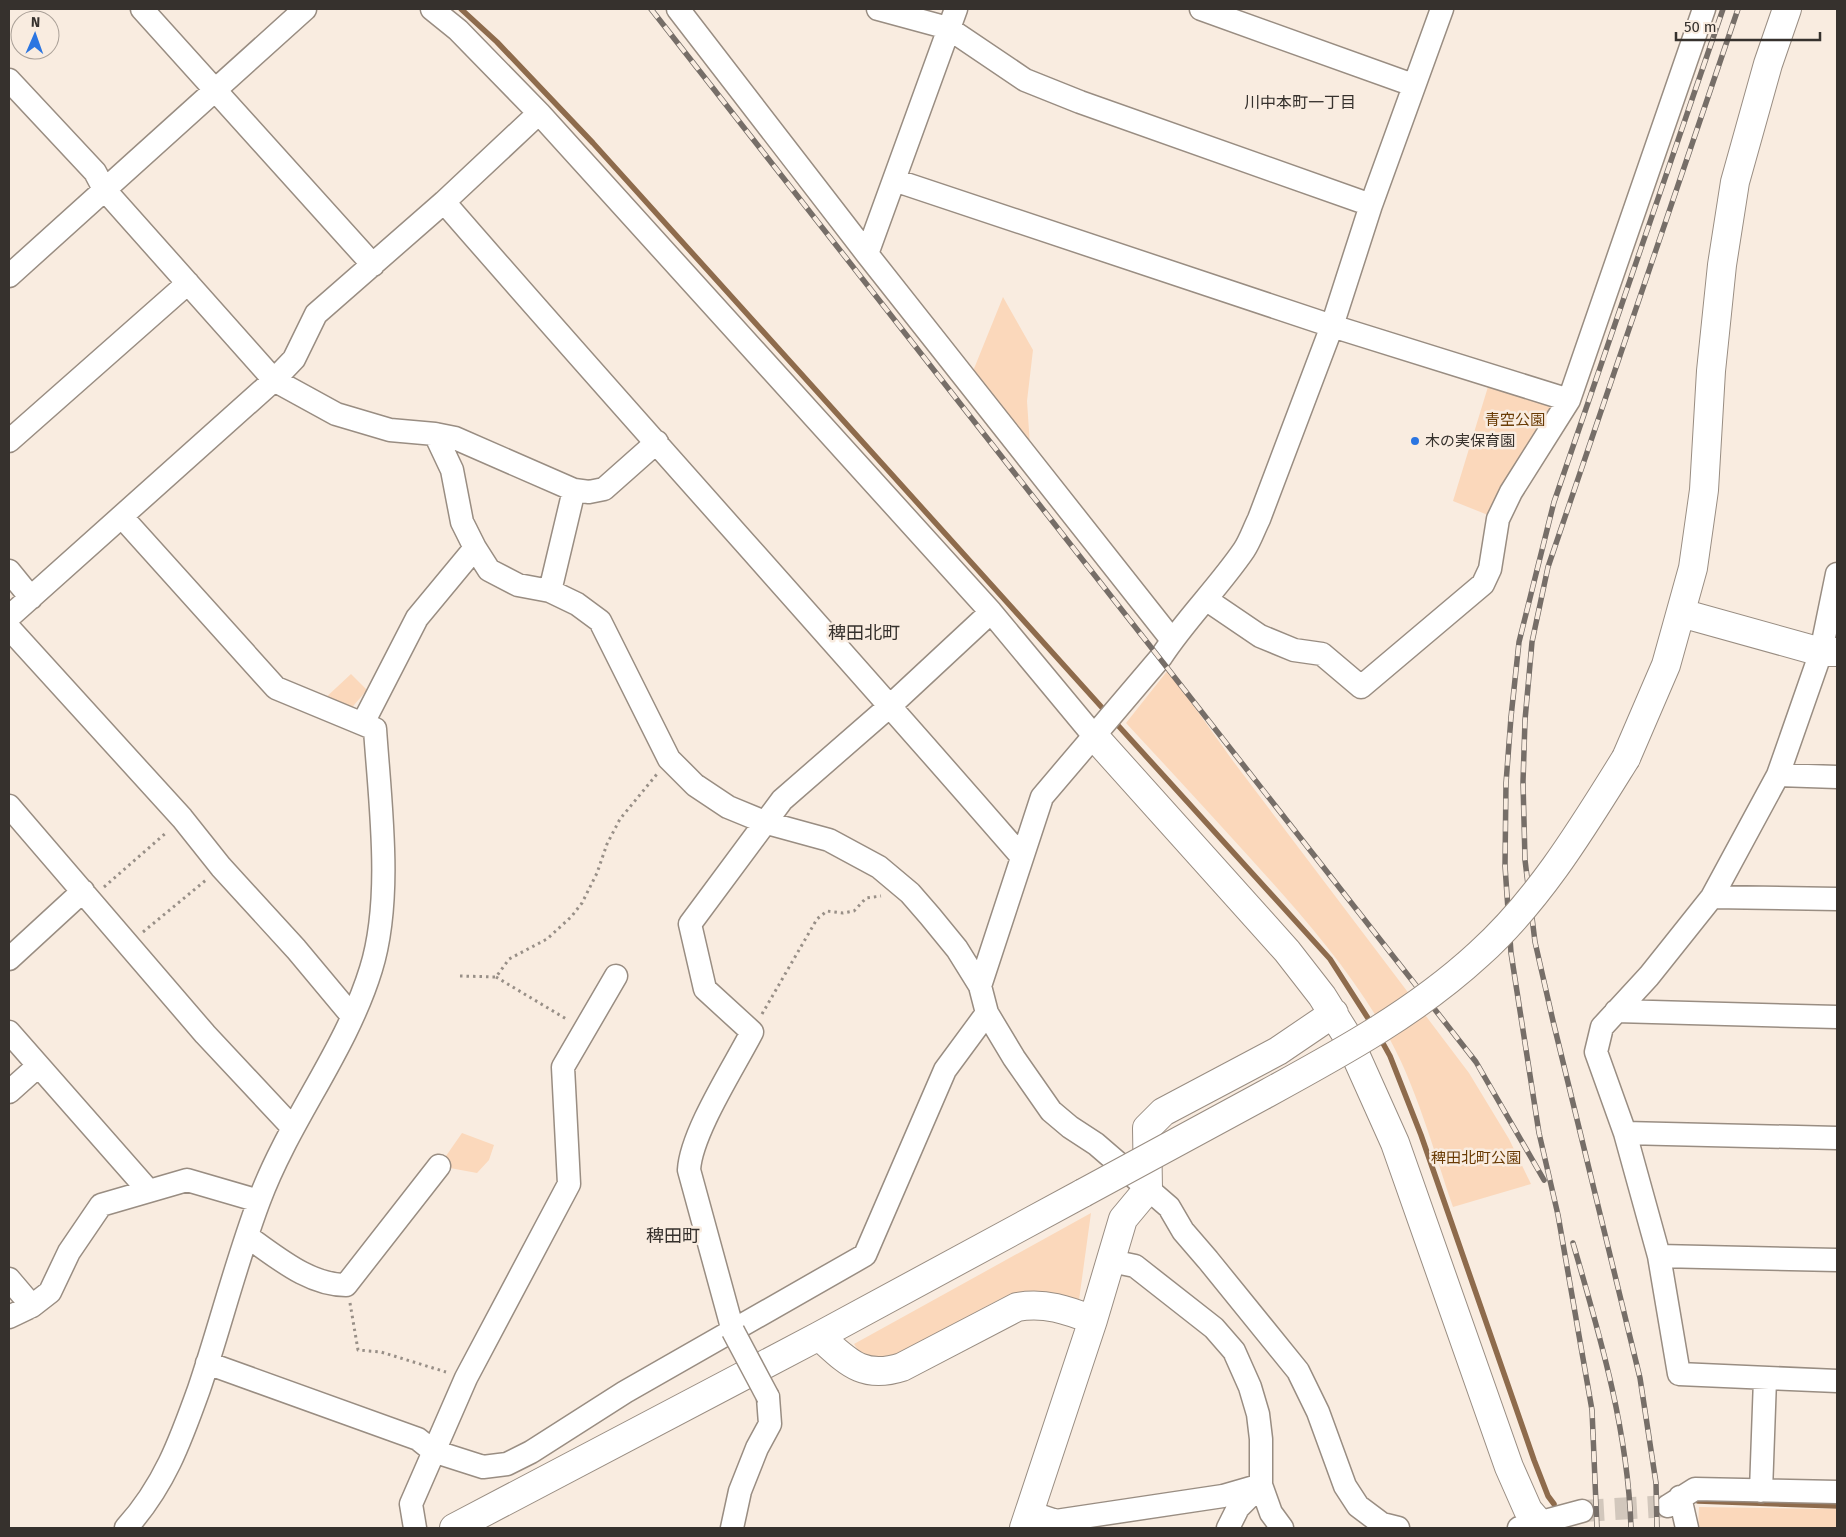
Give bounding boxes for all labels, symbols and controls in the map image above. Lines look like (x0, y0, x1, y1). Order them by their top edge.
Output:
north arrow (10, 10, 60, 60)
scale bar (1676, 10, 1820, 42)
text: N (30, 14, 40, 31)
text: 50 m (1684, 18, 1717, 36)
district label: 川中本町一丁目 (1244, 93, 1356, 112)
park label: 青空公園 (1485, 411, 1545, 429)
place label: 木の実保育園 (1425, 432, 1515, 450)
marker: 木の実保育園 (1409, 435, 1421, 447)
district label: 稗田北町 (828, 622, 900, 644)
park label: 稗田北町公園 (1431, 1149, 1521, 1167)
district label: 稗田町 (646, 1225, 700, 1247)

